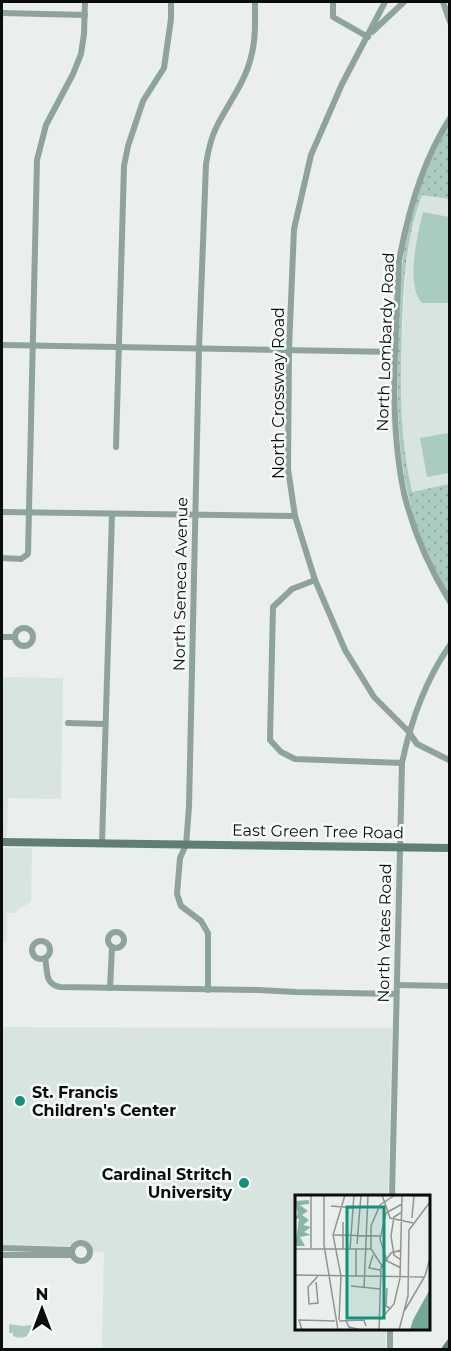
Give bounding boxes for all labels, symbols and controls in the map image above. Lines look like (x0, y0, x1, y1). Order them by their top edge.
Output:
street label: North Lombardy Road (373, 252, 398, 432)
street label: North Crossway Road (269, 307, 288, 479)
street label: North Seneca Avenue (169, 497, 192, 671)
street label: East Green Tree Road (232, 821, 404, 842)
street label: North Yates Road (374, 863, 395, 1003)
place label: St. Francis Children's Center (32, 1083, 176, 1120)
marker: St. Francis Children's Center (13, 1094, 27, 1108)
place label: Cardinal Stritch University (102, 1165, 232, 1202)
marker: Cardinal Stritch University (237, 1176, 251, 1190)
inset map (295, 1195, 430, 1330)
north arrow (12, 1279, 72, 1339)
text: N (36, 1285, 48, 1304)

